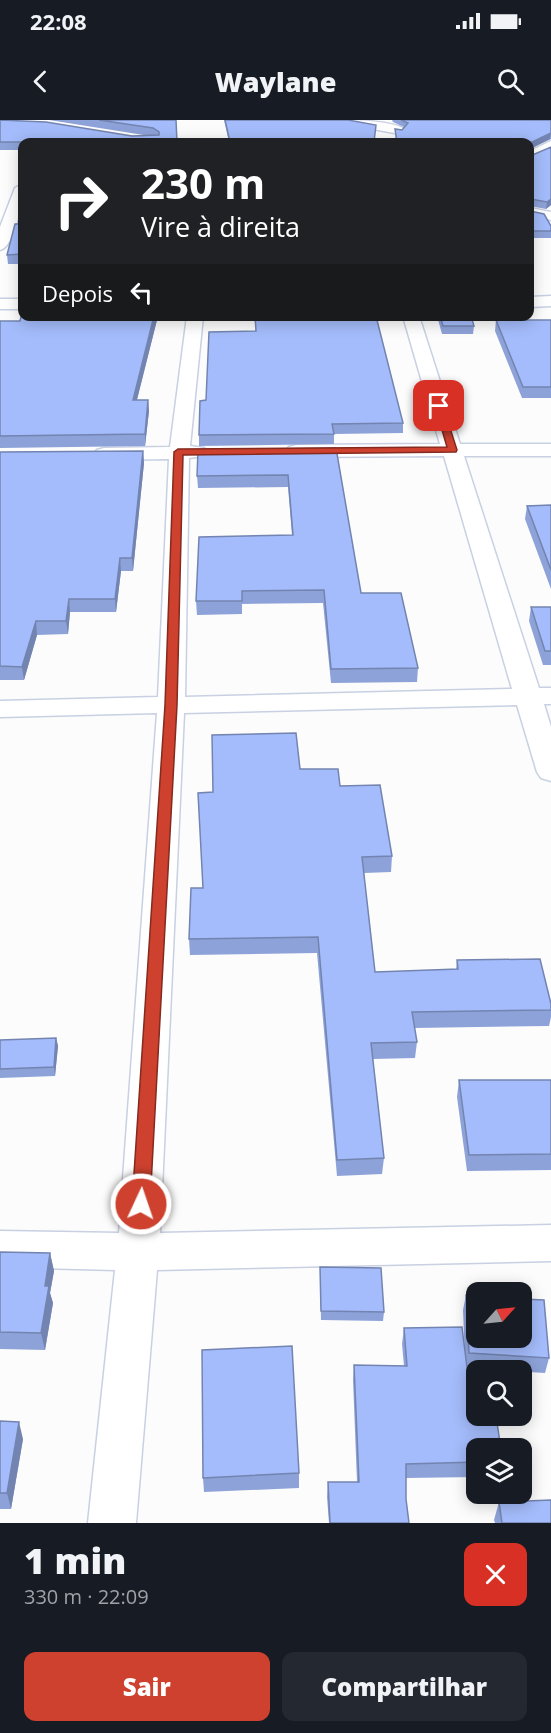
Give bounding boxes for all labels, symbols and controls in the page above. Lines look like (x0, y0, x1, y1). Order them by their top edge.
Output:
text: 22:08 (30, 6, 87, 36)
text: Waylane (215, 63, 336, 100)
icon: back (24, 65, 57, 98)
icon: search (494, 65, 527, 98)
text: 230 m (141, 154, 265, 211)
icon: right (42, 162, 120, 240)
text: Vire à direita (141, 208, 300, 245)
icon: left (125, 276, 158, 309)
text: Depois (42, 278, 113, 308)
pin (413, 380, 464, 431)
icon: arrive (422, 389, 455, 422)
position arrow (109, 1172, 173, 1236)
north arrow (466, 1282, 532, 1348)
map controls (466, 1282, 532, 1504)
button: search (466, 1360, 532, 1426)
button: layers (466, 1438, 532, 1504)
text: 1 min (24, 1536, 126, 1585)
button: close (464, 1543, 527, 1606)
text: 330 m · 22:09 (24, 1583, 149, 1610)
button: Sair (24, 1652, 270, 1721)
button: Compartilhar (282, 1652, 527, 1721)

